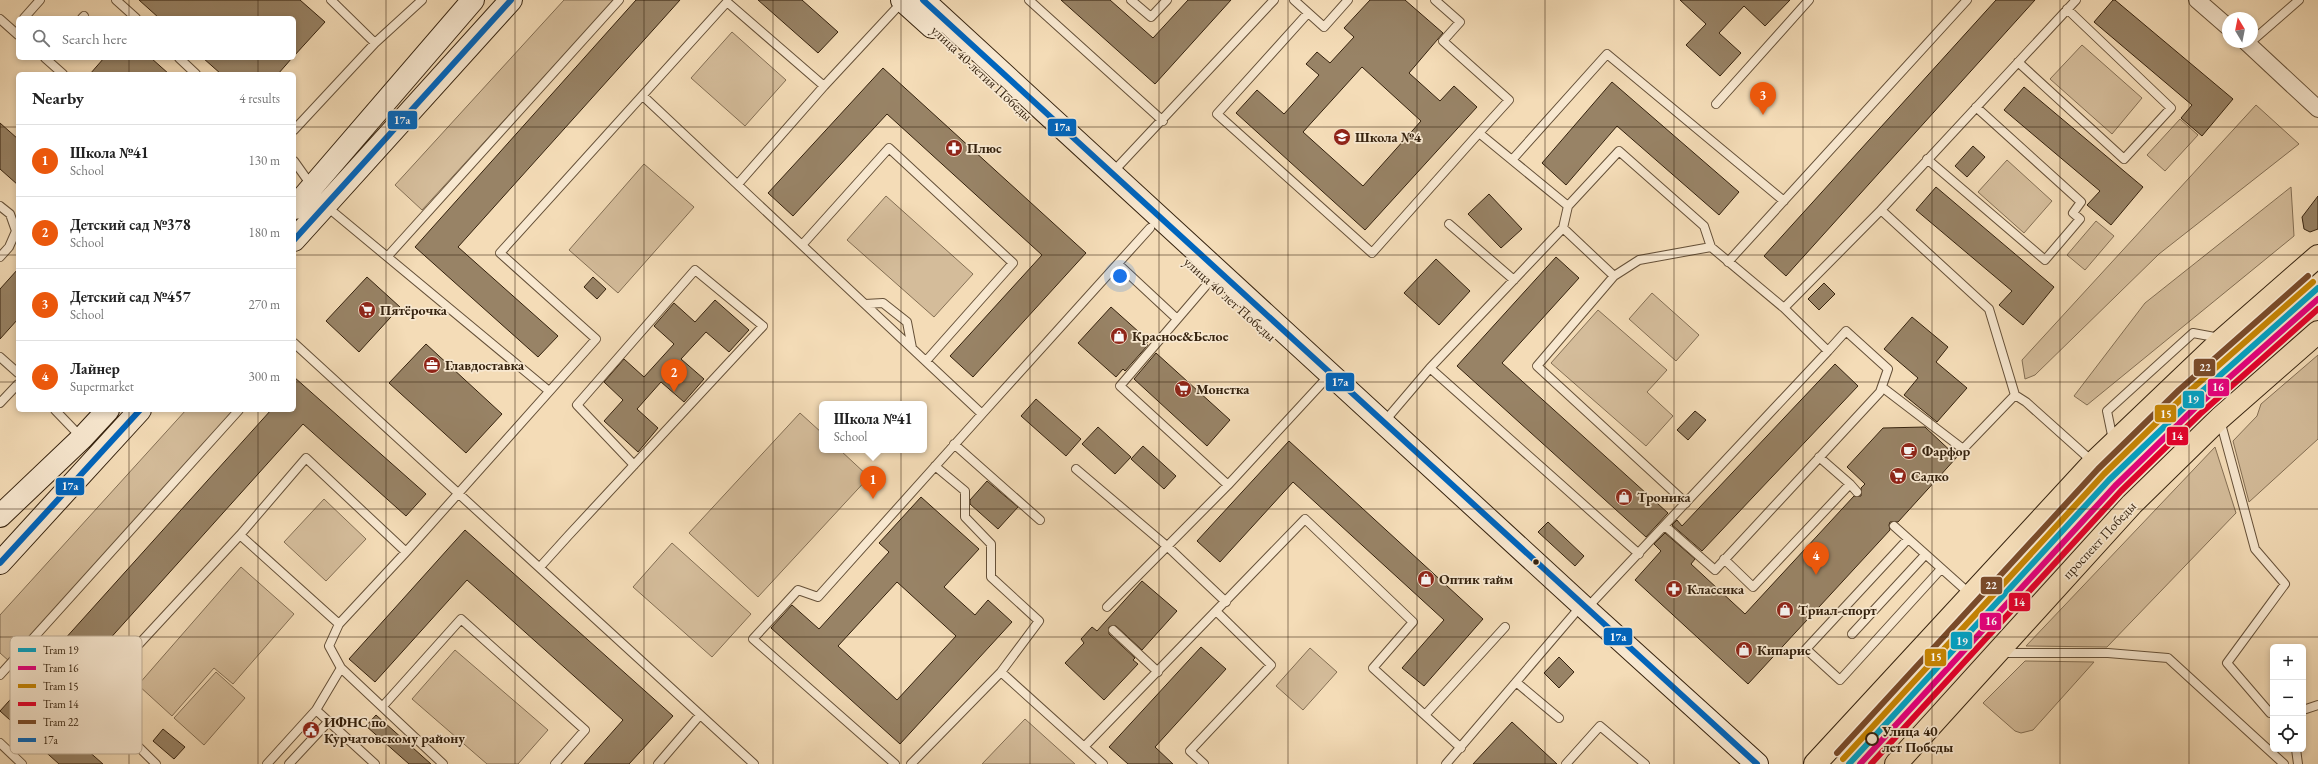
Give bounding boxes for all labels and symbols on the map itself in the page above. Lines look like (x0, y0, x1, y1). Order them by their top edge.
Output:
north arrow (2222, 12, 2258, 48)
street label: улица 40-летия Победы (927, 21, 1037, 125)
pin: 3 (1750, 82, 1776, 115)
line badge: 17a (387, 110, 418, 130)
text: 17a (394, 113, 410, 127)
line badge: 17a (1047, 118, 1077, 137)
text: 17a (1054, 120, 1070, 134)
school or university icon: Школа №4 (1332, 127, 1352, 147)
place label: Школа №4 (1355, 128, 1422, 146)
pharmacy icon: Плюс (944, 138, 964, 158)
place label: Плюс (967, 139, 1002, 157)
street label: улица 40 лет Победы (1180, 253, 1280, 345)
your location (1110, 266, 1130, 286)
supermarket icon: Пятёрочка (357, 300, 377, 320)
place label: Пятёрочка (380, 301, 448, 319)
shop icon: Красное&Белое (1109, 326, 1129, 346)
place label: Красное&Белое (1132, 327, 1229, 345)
office icon: Главдоставка (422, 355, 442, 375)
place label: Главдоставка (445, 356, 525, 374)
line badge: 22 (2193, 358, 2216, 377)
pin: 2 (661, 359, 687, 392)
text: 22 (2199, 360, 2211, 374)
line badge: 17a (1325, 372, 1355, 392)
text: 17a (1332, 375, 1348, 389)
line badge: 16 (2207, 378, 2230, 397)
supermarket icon: Монетка (1173, 379, 1193, 399)
place label: Монетка (1196, 380, 1250, 398)
text: 16 (2212, 380, 2224, 394)
line badge: 19 (2182, 390, 2205, 409)
text: 19 (2187, 392, 2199, 406)
line badge: 15 (2154, 404, 2177, 423)
text: 15 (2160, 407, 2172, 421)
line badge: 14 (2166, 426, 2189, 446)
text: 14 (2171, 429, 2183, 443)
cafe icon: Фарфор (1899, 441, 1919, 461)
place label: Фарфор (1922, 442, 1971, 460)
pin: 1 (860, 466, 886, 499)
supermarket icon: Садко (1888, 466, 1908, 486)
place label: Садко (1911, 467, 1949, 485)
line badge: 17a (55, 477, 85, 496)
text: 17a (62, 479, 78, 493)
shop icon: Троника (1614, 487, 1634, 507)
place label: Троника (1637, 488, 1692, 506)
street label: проспект Победы (2058, 497, 2140, 583)
pin: 4 (1803, 542, 1829, 575)
unlabelled marker (1531, 557, 1541, 567)
shop icon: Оптик тайм (1416, 569, 1436, 589)
place label: Оптик тайм (1439, 570, 1514, 588)
line badge: 22 (1980, 576, 2003, 595)
text: 22 (1985, 578, 1997, 592)
pharmacy icon: Классика (1664, 579, 1684, 599)
place label: Классика (1687, 580, 1745, 598)
line badge: 14 (2008, 592, 2031, 612)
text: 14 (2013, 595, 2025, 609)
shop icon: Tриал-спорт (1775, 600, 1795, 620)
place label: Tриал-спорт (1798, 601, 1877, 619)
line badge: 16 (1979, 612, 2002, 631)
text: 16 (1985, 614, 1997, 628)
line badge: 17a (1603, 627, 1633, 646)
text: 17a (1610, 630, 1626, 644)
line badge: 19 (1950, 631, 1973, 650)
text: 19 (1956, 634, 1968, 648)
legend (10, 636, 142, 754)
shop icon: Кипарис (1734, 640, 1754, 660)
place label: Кипарис (1757, 641, 1811, 659)
text: Tram 19 (43, 643, 79, 657)
line badge: 15 (1924, 648, 1947, 667)
text: 15 (1930, 650, 1942, 664)
text: Tram 16 (43, 661, 79, 675)
text: Tram 15 (43, 679, 79, 693)
text: Tram 14 (43, 697, 79, 711)
place label: ИФНС по Курчатовскому району (324, 713, 465, 747)
text: Tram 22 (43, 715, 79, 729)
public building icon: ИФНС по Курчатовскому району (301, 720, 321, 740)
place label: Улица 40 лет Победы (1881, 722, 1953, 756)
marker: Улица 40 лет Победы (1865, 732, 1879, 746)
text: 17a (43, 733, 59, 747)

